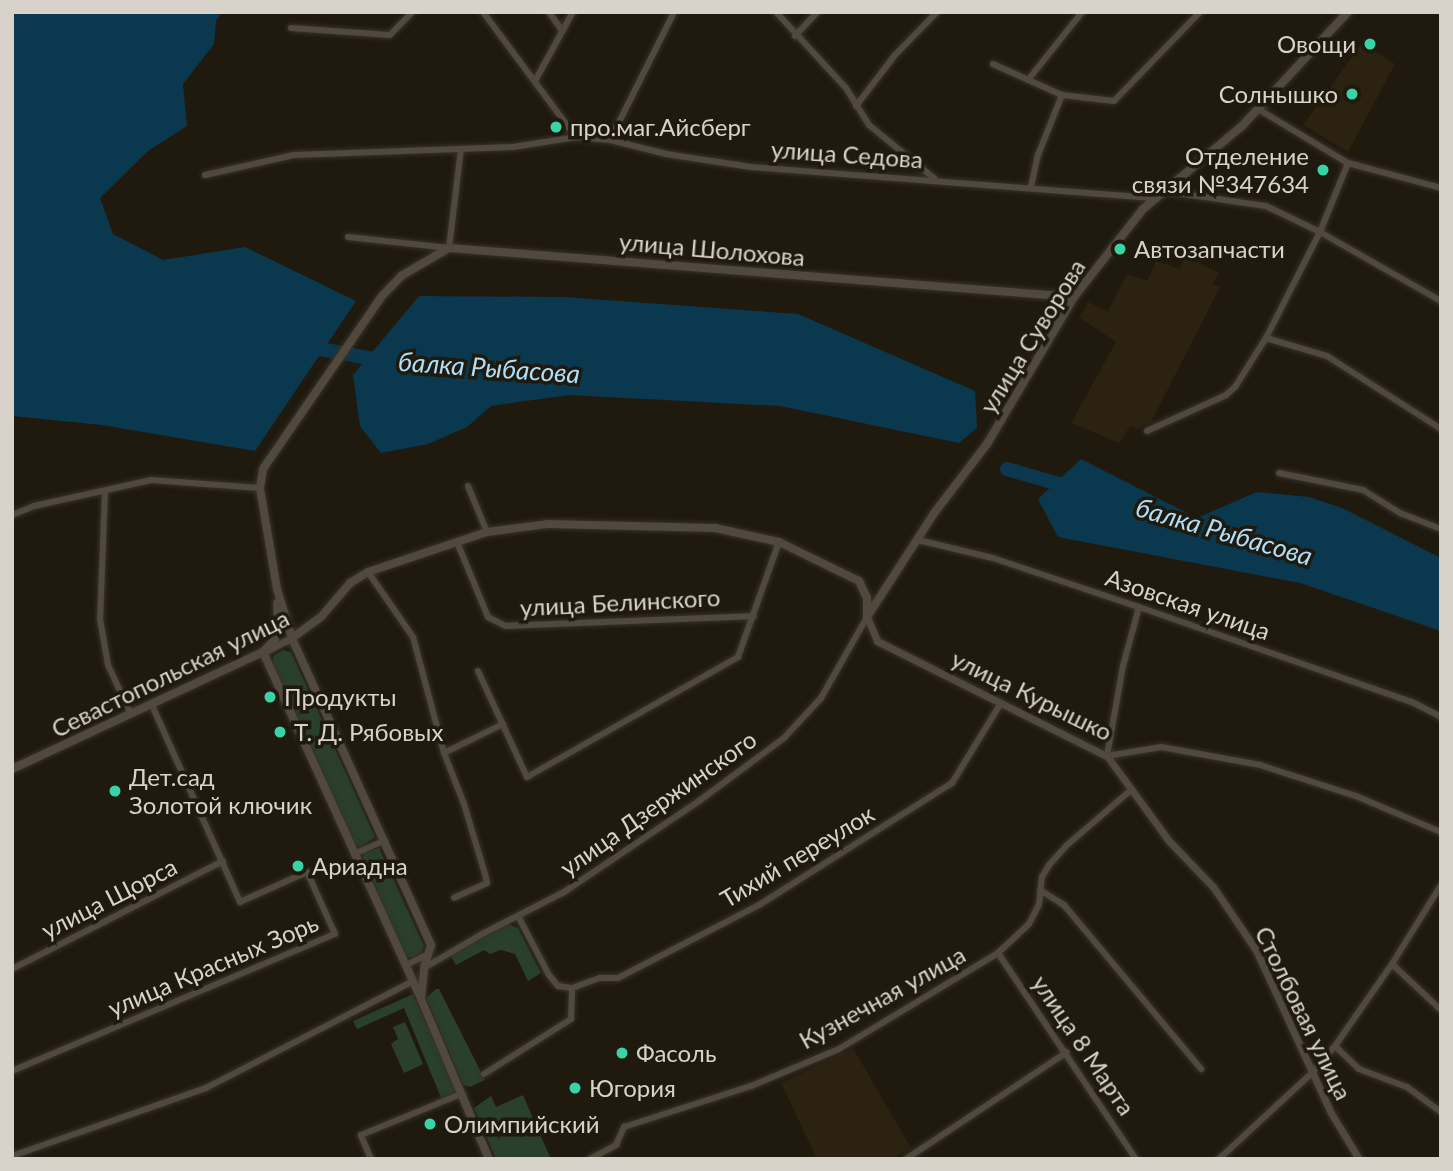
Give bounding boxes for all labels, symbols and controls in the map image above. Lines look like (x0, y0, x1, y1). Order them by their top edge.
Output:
place label: Овощи (1277, 30, 1356, 58)
marker: Овощи (1362, 36, 1378, 52)
place label: Солнышко (1219, 80, 1338, 108)
marker: Солнышко (1344, 86, 1360, 102)
place label: про.маг.Айсберг (570, 113, 751, 141)
marker: про.маг.Айсберг (548, 119, 564, 135)
street label: улица Седова (770, 134, 924, 174)
place label: Отделение связи №347634 (1132, 142, 1309, 198)
marker: Отделение связи №347634 (1315, 162, 1331, 178)
street label: улица Шолохова (618, 227, 806, 271)
place label: Автозапчасти (1134, 235, 1285, 263)
marker: Автозапчасти (1112, 241, 1128, 257)
street label: улица Суворова (973, 254, 1091, 418)
water label: балка Рыбасова (397, 346, 581, 390)
water label: балка Рыбасова (1132, 492, 1316, 572)
street label: Азовская улица (1102, 562, 1274, 646)
street label: улица Белинского (519, 582, 721, 622)
street label: Севастопольская улица (47, 603, 293, 743)
street label: улица Курышко (947, 644, 1117, 746)
place label: Продукты (284, 683, 397, 711)
marker: Продукты (262, 689, 278, 705)
place label: Т. Д. Рябовых (294, 718, 443, 746)
marker: Т. Д. Рябовых (272, 724, 288, 740)
street label: улица Дзержинского (554, 724, 762, 882)
place label: Дет.сад Золотой ключик (129, 763, 312, 819)
marker: Дет.сад Золотой ключик (107, 783, 123, 799)
street label: Тихий переулок (715, 799, 879, 913)
street label: улица Щорса (36, 852, 182, 944)
place label: Ариадна (312, 852, 408, 880)
marker: Ариадна (290, 858, 306, 874)
street label: улица Красных Зорь (104, 908, 322, 1022)
street label: Столбовая улица (1250, 922, 1358, 1104)
street label: Кузнечная улица (794, 939, 970, 1055)
street label: улица 8 Марта (1027, 970, 1141, 1120)
place label: Фасоль (636, 1039, 716, 1067)
marker: Фасоль (614, 1045, 630, 1061)
place label: Югория (589, 1074, 676, 1102)
marker: Югория (567, 1080, 583, 1096)
place label: Олимпийский (444, 1110, 600, 1138)
marker: Олимпийский (422, 1116, 438, 1132)

